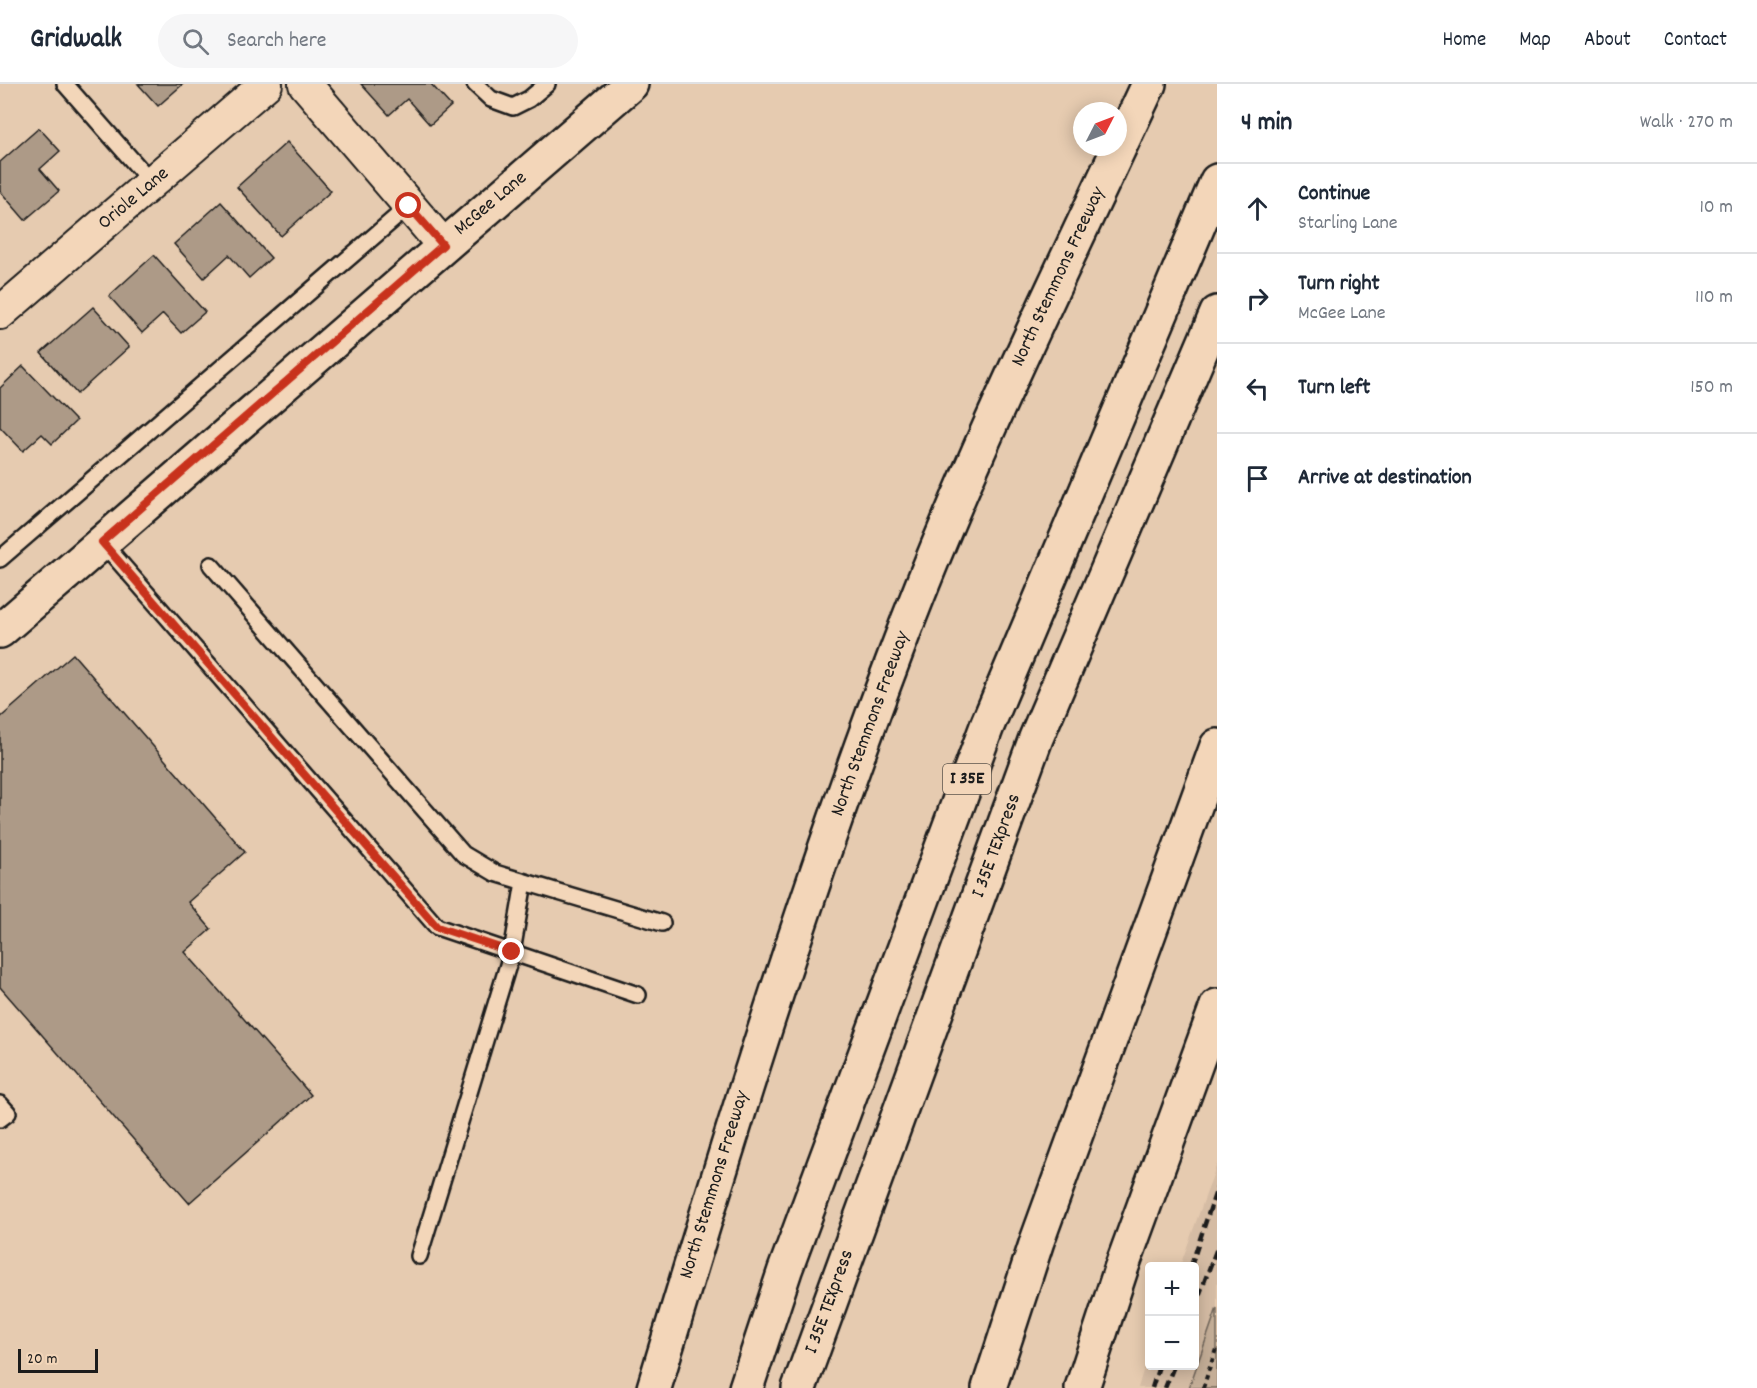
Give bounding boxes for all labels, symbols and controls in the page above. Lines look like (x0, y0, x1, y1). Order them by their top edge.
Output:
search box (158, 14, 578, 68)
text: Gridwalk (30, 21, 122, 61)
icon: search (179, 25, 212, 58)
text: Search here (227, 26, 327, 57)
text: Home (1442, 26, 1486, 56)
text: Map (1519, 26, 1551, 56)
text: About (1584, 26, 1631, 56)
text: Contact (1664, 26, 1727, 56)
north arrow (1073, 102, 1127, 156)
text: 4 min (1241, 105, 1292, 142)
text: Walk · 270 m (1640, 109, 1733, 137)
street label: Oriole Lane (92, 161, 176, 237)
street label: McGee Lane (448, 165, 534, 243)
text: Continue (1298, 179, 1370, 210)
street label: North Stemmons Freeway (1005, 182, 1113, 371)
route start (395, 192, 421, 218)
icon: ahead (1241, 192, 1274, 225)
text: 10 m (1699, 194, 1733, 222)
text: Starling Lane (1298, 210, 1398, 238)
text: Turn right (1298, 269, 1380, 300)
icon: right (1241, 282, 1274, 315)
text: 110 m (1695, 284, 1733, 312)
text: McGee Lane (1298, 300, 1386, 328)
icon: left (1241, 372, 1274, 405)
text: Turn left (1298, 373, 1370, 404)
text: 150 m (1690, 374, 1733, 402)
icon: arrive (1241, 462, 1274, 495)
text: Arrive at destination (1298, 463, 1472, 494)
street label: North Stemmons Freeway (824, 627, 918, 821)
road number: I 35E (943, 764, 991, 794)
street label: I 35E TEXpress (965, 790, 1029, 902)
route end (498, 938, 524, 964)
street label: North Stemmons Freeway (673, 1087, 757, 1282)
street label: I 35E TEXpress (798, 1246, 862, 1358)
map controls (1145, 1262, 1199, 1370)
button: + (1145, 1262, 1199, 1316)
button: − (1145, 1316, 1199, 1370)
scale bar (18, 1346, 98, 1374)
text: 20 m (27, 1348, 57, 1371)

